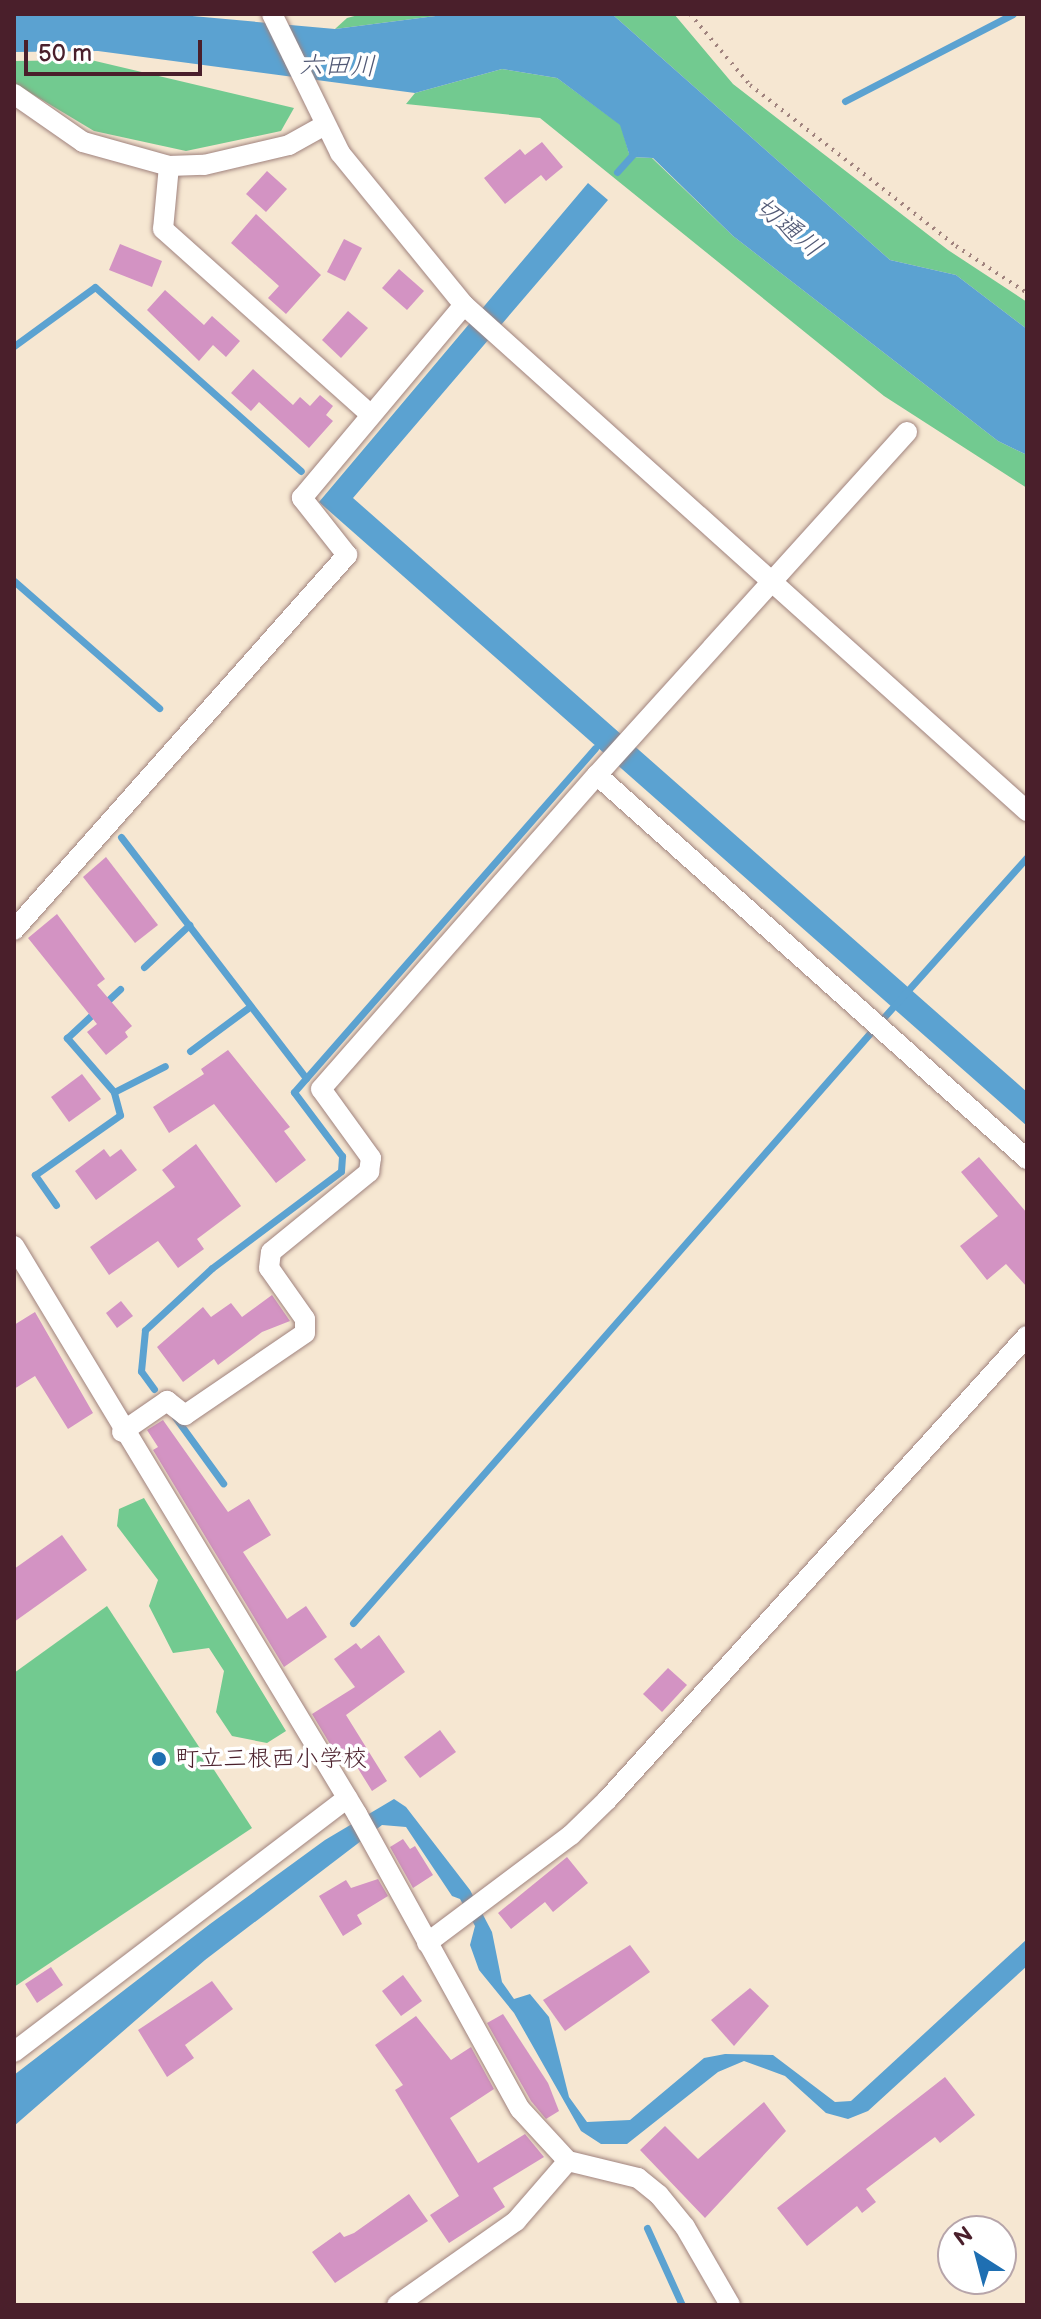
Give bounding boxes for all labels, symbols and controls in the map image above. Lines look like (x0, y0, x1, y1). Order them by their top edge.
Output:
scale bar (28, 24, 206, 74)
text: 50 m (38, 39, 92, 68)
water label: 六田川 (298, 51, 376, 83)
water label: 切通川 (748, 191, 828, 265)
place label: 町立三根西小学校 (175, 1745, 367, 1773)
marker: 町立三根西小学校 (150, 1750, 168, 1768)
north arrow (937, 2215, 1017, 2295)
text: N (949, 2221, 978, 2253)

